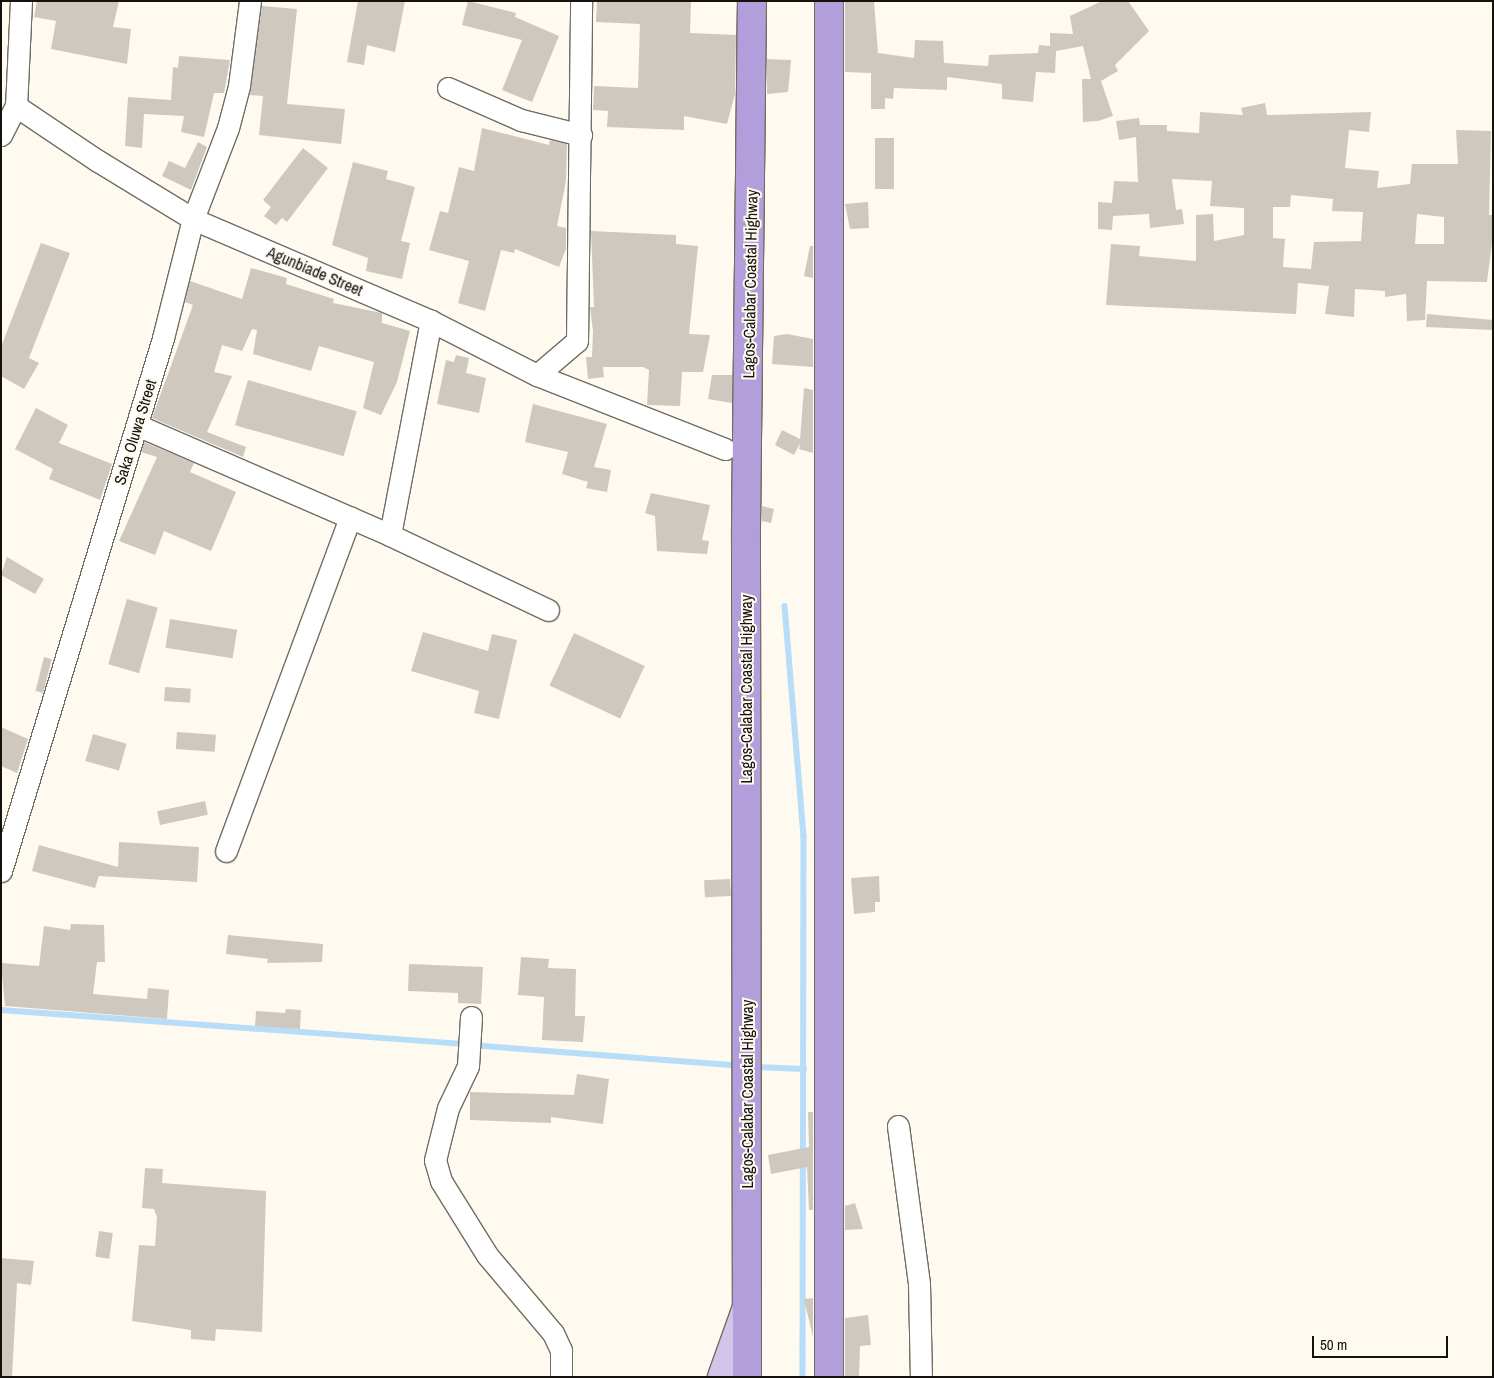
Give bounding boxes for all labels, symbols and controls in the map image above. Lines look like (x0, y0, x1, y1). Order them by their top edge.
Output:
street label: Lagos-Calabar Coastal Highway (739, 189, 761, 379)
street label: Agunbiade Street (264, 242, 366, 300)
street label: Saka Oluwa Street (110, 377, 160, 487)
street label: Lagos-Calabar Coastal Highway (736, 595, 756, 783)
street label: Lagos-Calabar Coastal Highway (737, 1000, 757, 1188)
scale bar (1314, 1326, 1450, 1358)
text: 50 m (1320, 1334, 1347, 1355)

